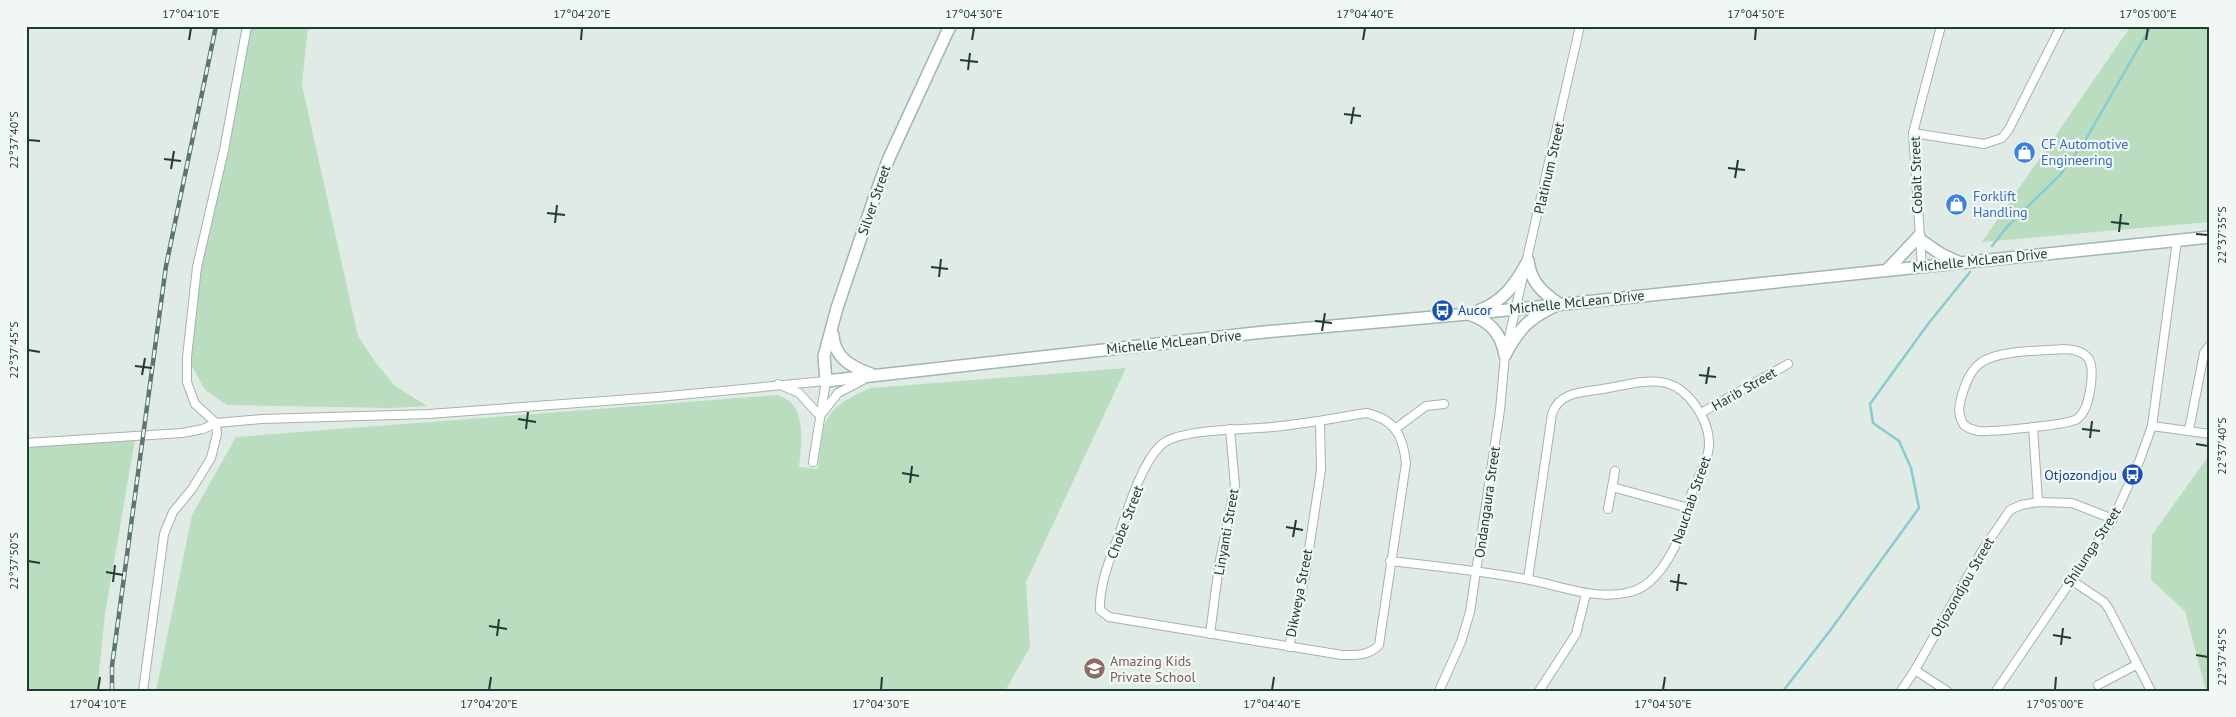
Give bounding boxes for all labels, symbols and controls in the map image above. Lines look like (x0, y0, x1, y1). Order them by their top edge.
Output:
text: 17°04'10"E (162, 6, 220, 21)
text: 17°04'20"E (553, 6, 611, 21)
text: 17°04'30"E (945, 6, 1003, 21)
text: 17°04'40"E (1336, 6, 1394, 21)
text: 17°04'50"E (1727, 6, 1785, 21)
text: 17°05'00"E (2119, 6, 2177, 21)
text: 22°37'40"S (6, 111, 21, 169)
street label: Platinum Street (1530, 120, 1568, 216)
place label: CF Automotive Engineering (2041, 135, 2128, 169)
street label: Cobalt Street (1906, 136, 1926, 214)
shop icon: CF Automotive Engineering (2013, 140, 2037, 164)
street label: Silver Street (854, 162, 895, 238)
place label: Forklift Handling (1973, 187, 2028, 221)
shop icon: Forklift Handling (1945, 192, 1969, 216)
text: 22°37'35"S (2214, 206, 2229, 264)
street label: Michelle McLean Drive (1912, 244, 2048, 276)
street label: Michelle McLean Drive (1509, 286, 1645, 318)
bus stop icon: Aucor (1430, 298, 1454, 322)
place label: Aucor (1458, 301, 1492, 319)
text: 22°37'45"S (6, 321, 21, 379)
street label: Michelle McLean Drive (1106, 326, 1242, 358)
street label: Harib Street (1708, 363, 1780, 415)
text: 22°37'40"S (2214, 417, 2229, 475)
street label: Ondangaura Street (1470, 445, 1504, 559)
street label: Nauchab Street (1668, 453, 1715, 546)
bus stop icon: Otjozondjou (2121, 463, 2145, 487)
place label: Otjozondjou (2044, 466, 2117, 484)
street label: Chobe Street (1103, 482, 1147, 561)
street label: Linyanti Street (1210, 487, 1243, 577)
street label: Shilunga Street (2059, 503, 2125, 591)
text: 22°37'50"S (6, 532, 21, 590)
street label: Otjozondjou Street (1926, 534, 1998, 640)
street label: Dikweya Street (1282, 547, 1316, 639)
text: 22°37'45"S (2214, 628, 2229, 686)
place label: Amazing Kids Private School (1110, 652, 1195, 686)
school or university icon: Amazing Kids Private School (1082, 657, 1106, 681)
text: 17°04'10"E (69, 696, 127, 711)
text: 17°04'20"E (460, 696, 518, 711)
text: 17°04'30"E (852, 696, 910, 711)
text: 17°04'40"E (1243, 696, 1301, 711)
text: 17°04'50"E (1634, 696, 1692, 711)
text: 17°05'00"E (2026, 696, 2084, 711)

